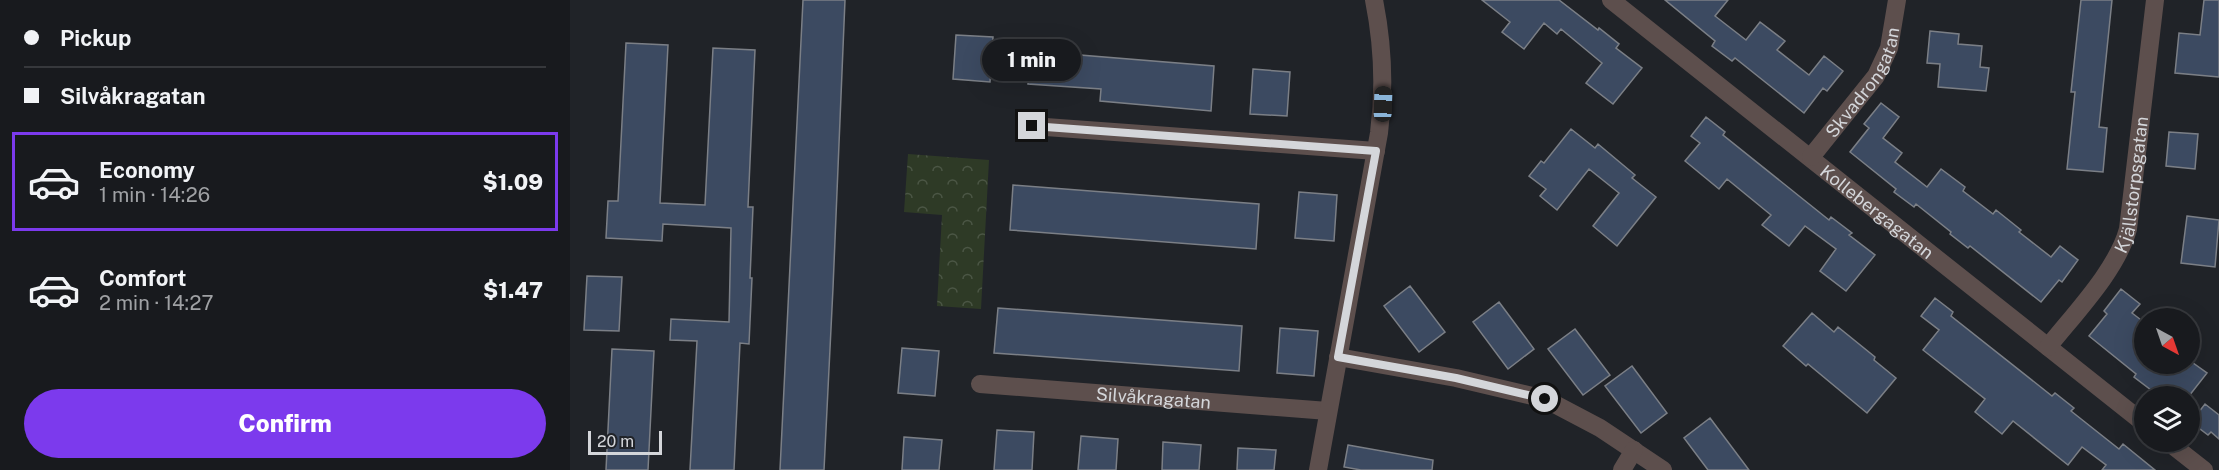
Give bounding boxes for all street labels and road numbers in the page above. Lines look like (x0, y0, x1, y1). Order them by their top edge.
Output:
street label: Skvadrongatan (1821, 26, 1903, 142)
street label: Kjällstorpsgatan (2110, 115, 2152, 256)
street label: Kollebergagatan (1816, 160, 1938, 263)
street label: Silvåkragatan (1095, 383, 1212, 412)

